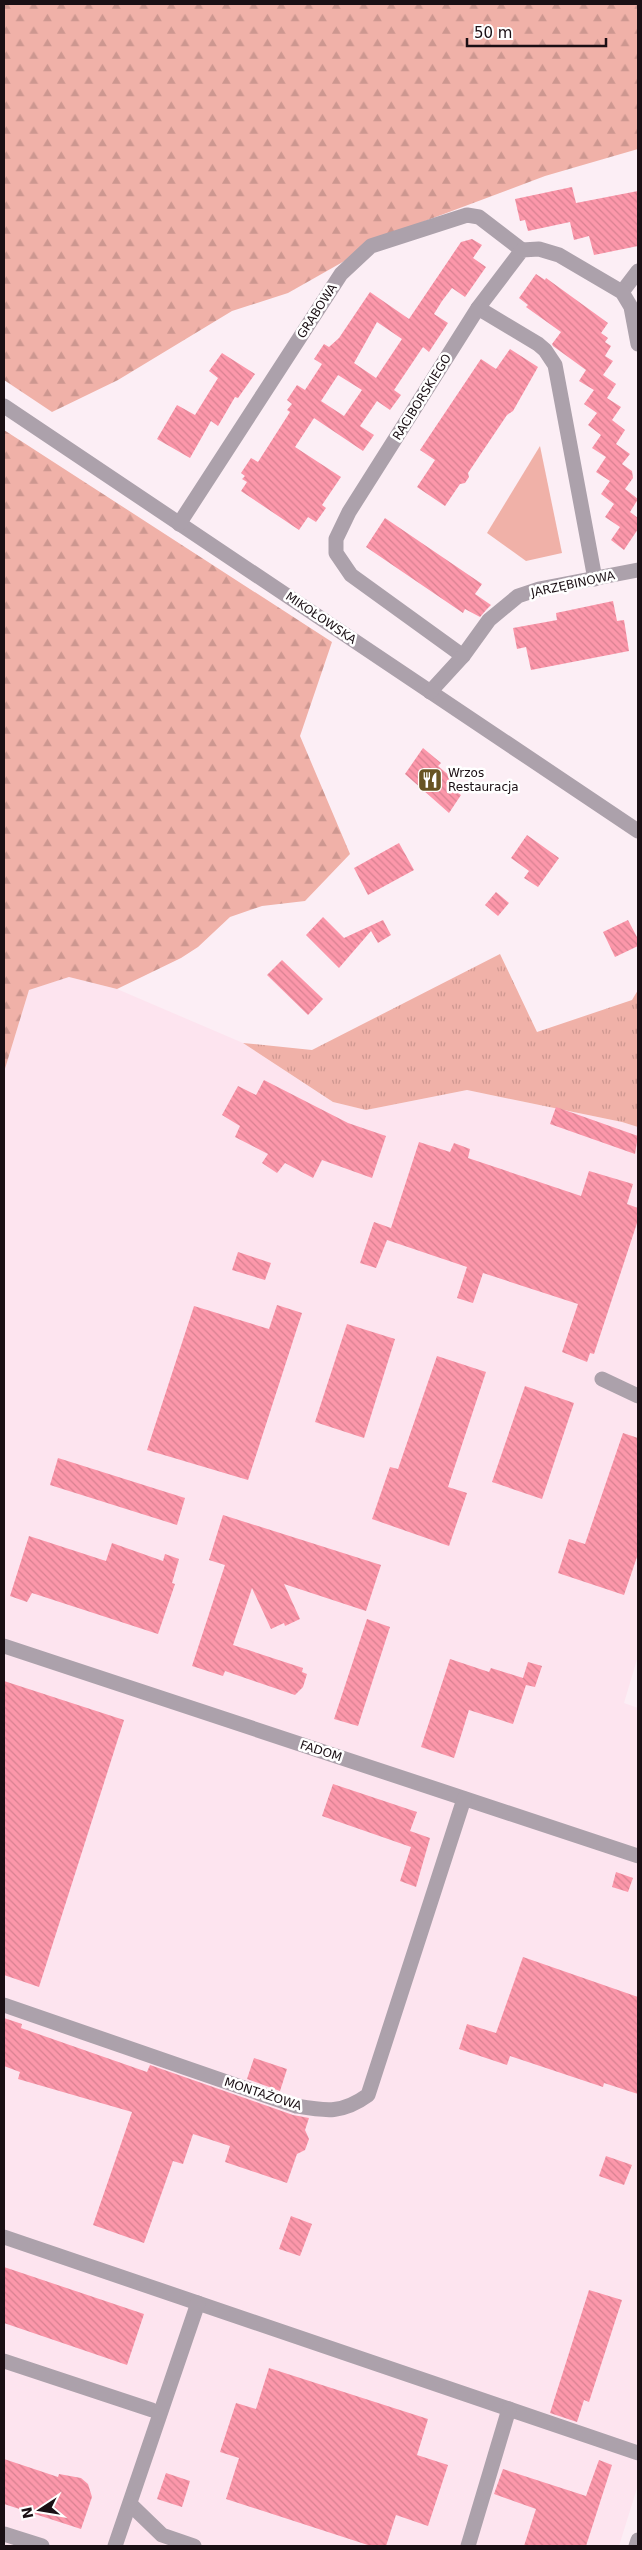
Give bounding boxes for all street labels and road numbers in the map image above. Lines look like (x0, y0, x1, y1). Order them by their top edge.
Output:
street label: GRABOWA (294, 280, 340, 341)
street label: RACIBORSKIEGO (390, 351, 454, 443)
street label: JARZĘBINOWA (529, 568, 617, 600)
street label: MIKOŁOWSKA (283, 589, 360, 647)
street label: FADOM (298, 1738, 344, 1764)
street label: MONTAŻOWA (223, 2074, 304, 2113)

